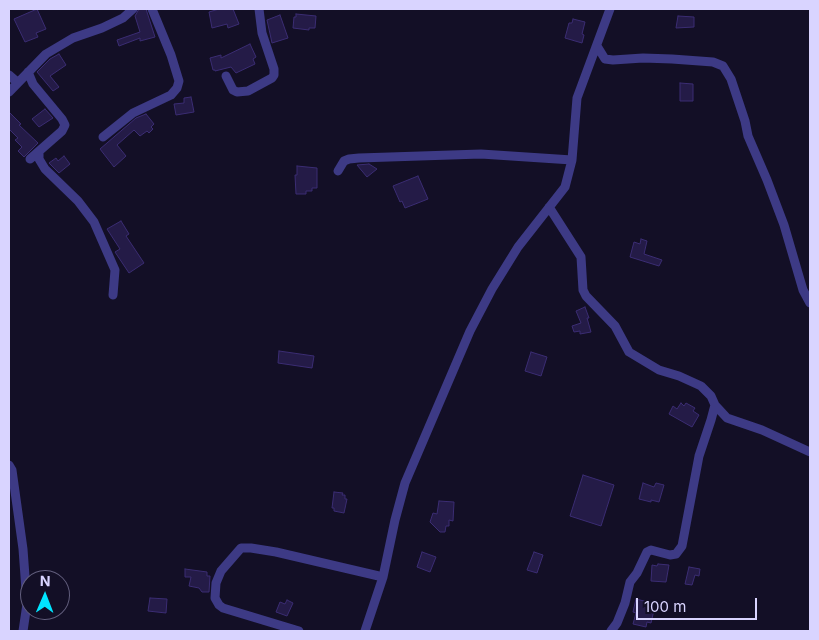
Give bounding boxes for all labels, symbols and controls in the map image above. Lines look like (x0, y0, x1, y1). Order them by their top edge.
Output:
north arrow (20, 570, 70, 620)
text: N (40, 572, 51, 589)
scale bar (639, 588, 760, 620)
text: 100 m (644, 597, 686, 616)

